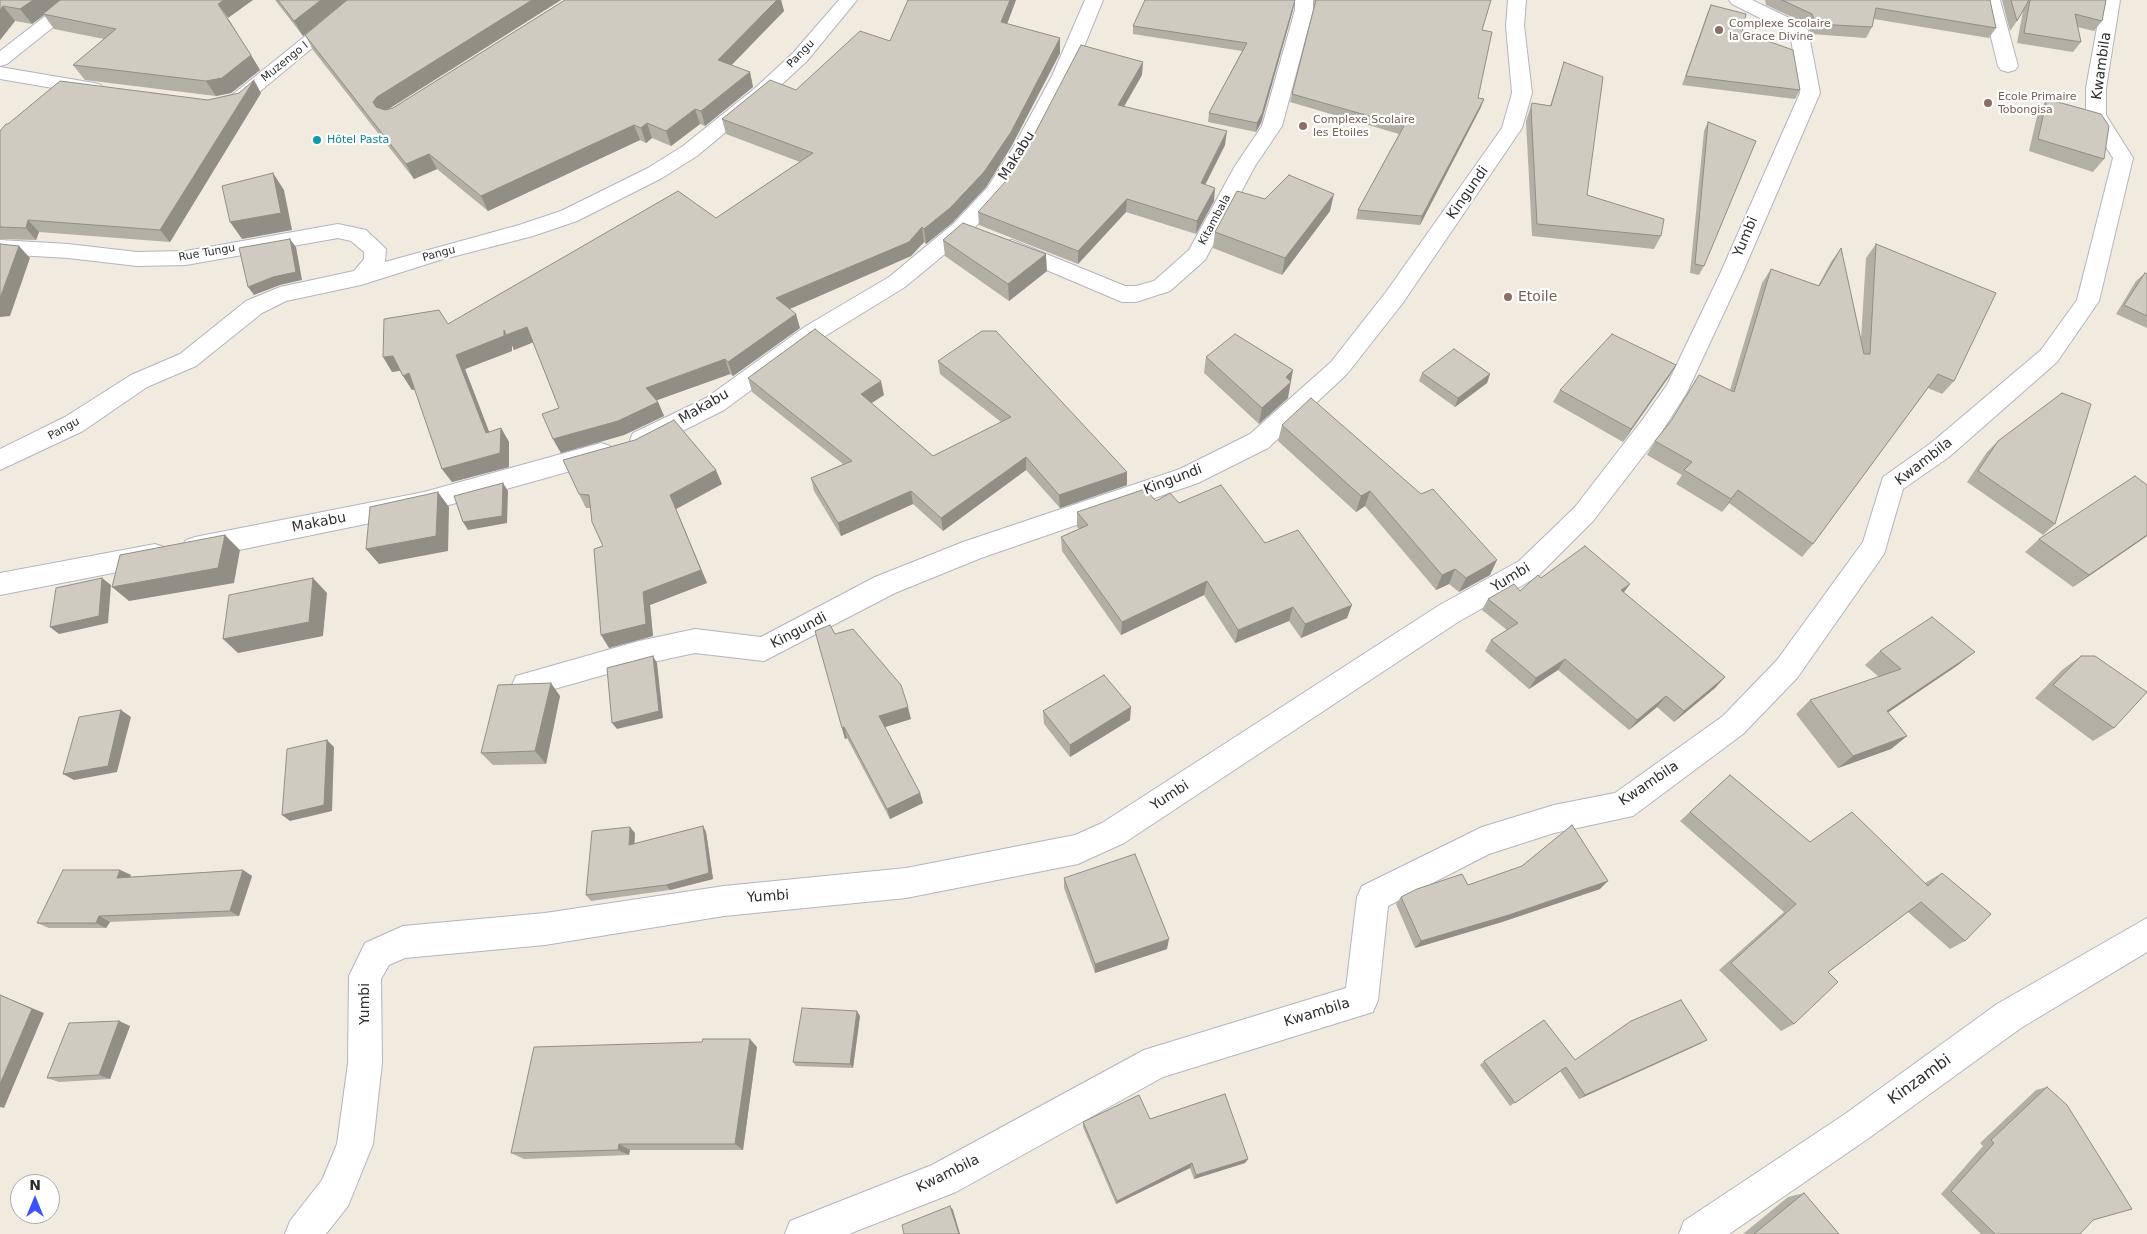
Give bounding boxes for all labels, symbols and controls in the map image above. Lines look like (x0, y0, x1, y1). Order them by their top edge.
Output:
place label: Complexe Scolaire la Grace Divine (1729, 17, 1831, 43)
marker: Complexe Scolaire la Grace Divine (1713, 24, 1725, 36)
street label: Kwambila (2089, 31, 2115, 101)
street label: Pangu (785, 37, 817, 71)
street label: Muzengo I (259, 39, 311, 85)
place label: Ecole Primaire Tobongisa (1998, 90, 2077, 116)
marker: Ecole Primaire Tobongisa (1982, 97, 1994, 109)
place label: Complexe Scolaire les Etoiles (1313, 113, 1415, 139)
marker: Complexe Scolaire les Etoiles (1297, 120, 1309, 132)
street label: Makabu (995, 128, 1039, 184)
place label: Hôtel Pasta (327, 133, 389, 147)
marker: Hôtel Pasta (311, 134, 323, 146)
street label: Kingundi (1444, 163, 1492, 223)
street label: Kitambala (1196, 192, 1234, 248)
street label: Yumbi (1730, 214, 1762, 260)
street label: Rue Tungu (178, 242, 236, 264)
street label: Pangu (421, 243, 457, 265)
place label: Etoile (1518, 289, 1557, 305)
marker: Etoile (1502, 291, 1514, 303)
street label: Makabu (676, 386, 732, 428)
street label: Pangu (46, 415, 82, 443)
street label: Kwambila (1892, 434, 1956, 490)
street label: Kingundi (1141, 461, 1205, 499)
street label: Makabu (290, 510, 348, 536)
street label: Yumbi (1489, 560, 1533, 596)
street label: Kingundi (768, 609, 830, 653)
street label: Kwambila (1616, 758, 1682, 810)
street label: Yumbi (1148, 777, 1192, 815)
street label: Yumbi (746, 887, 790, 907)
street label: Yumbi (357, 983, 373, 1025)
street label: Kwambila (1282, 995, 1352, 1031)
street label: Kinzambi (1885, 1051, 1955, 1109)
street label: Kwambila (914, 1152, 982, 1196)
north arrow (10, 1174, 60, 1224)
text: N (29, 1177, 41, 1193)

